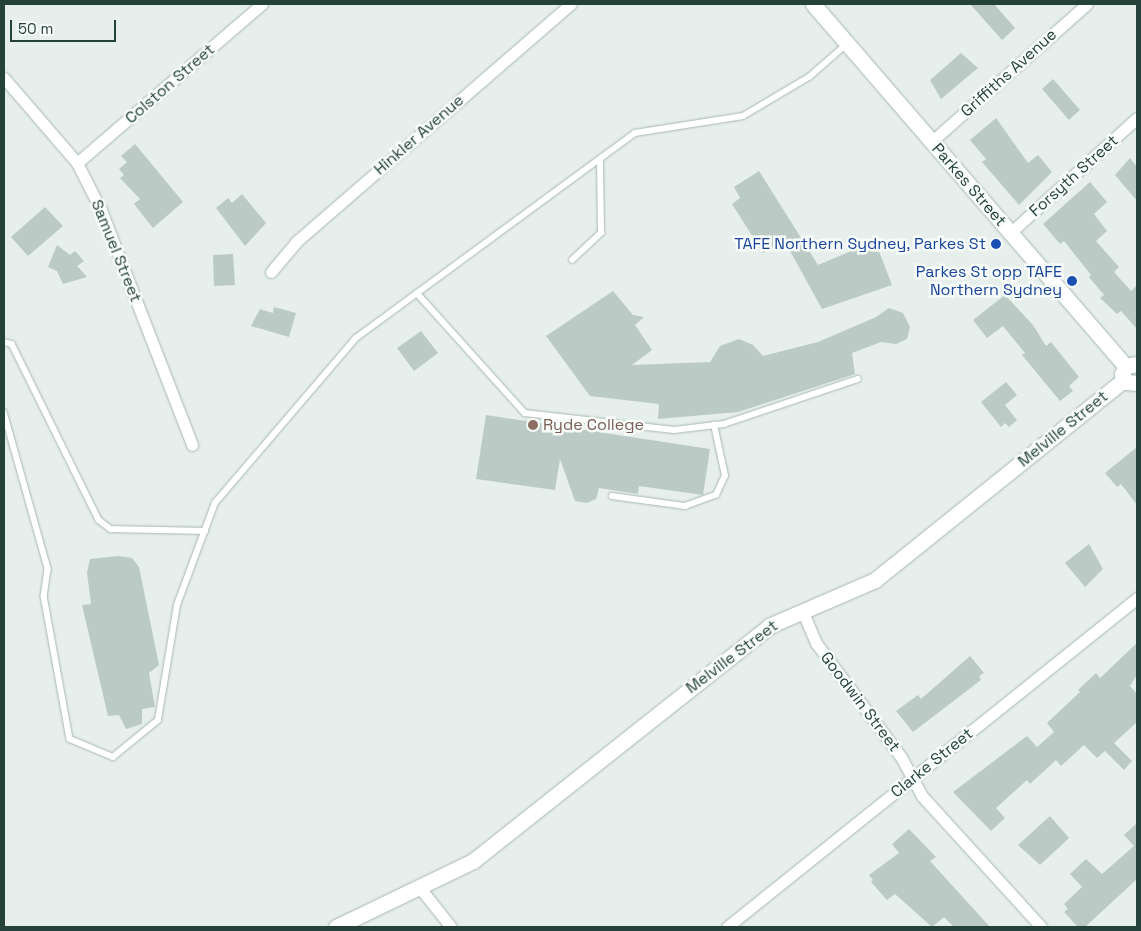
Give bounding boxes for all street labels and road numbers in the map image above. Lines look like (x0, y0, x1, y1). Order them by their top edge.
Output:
street label: Griffiths Avenue (957, 25, 1061, 121)
street label: Colston Street (121, 40, 219, 128)
street label: Hinkler Avenue (370, 91, 468, 179)
street label: Forsyth Street (1026, 131, 1122, 221)
street label: Parkes Street (928, 140, 1010, 230)
street label: Samuel Street (87, 197, 145, 305)
street label: Melville Street (1014, 387, 1112, 471)
street label: Melville Street (682, 616, 782, 698)
street label: Goodwin Street (816, 648, 904, 756)
street label: Clarke Street (887, 724, 977, 802)

